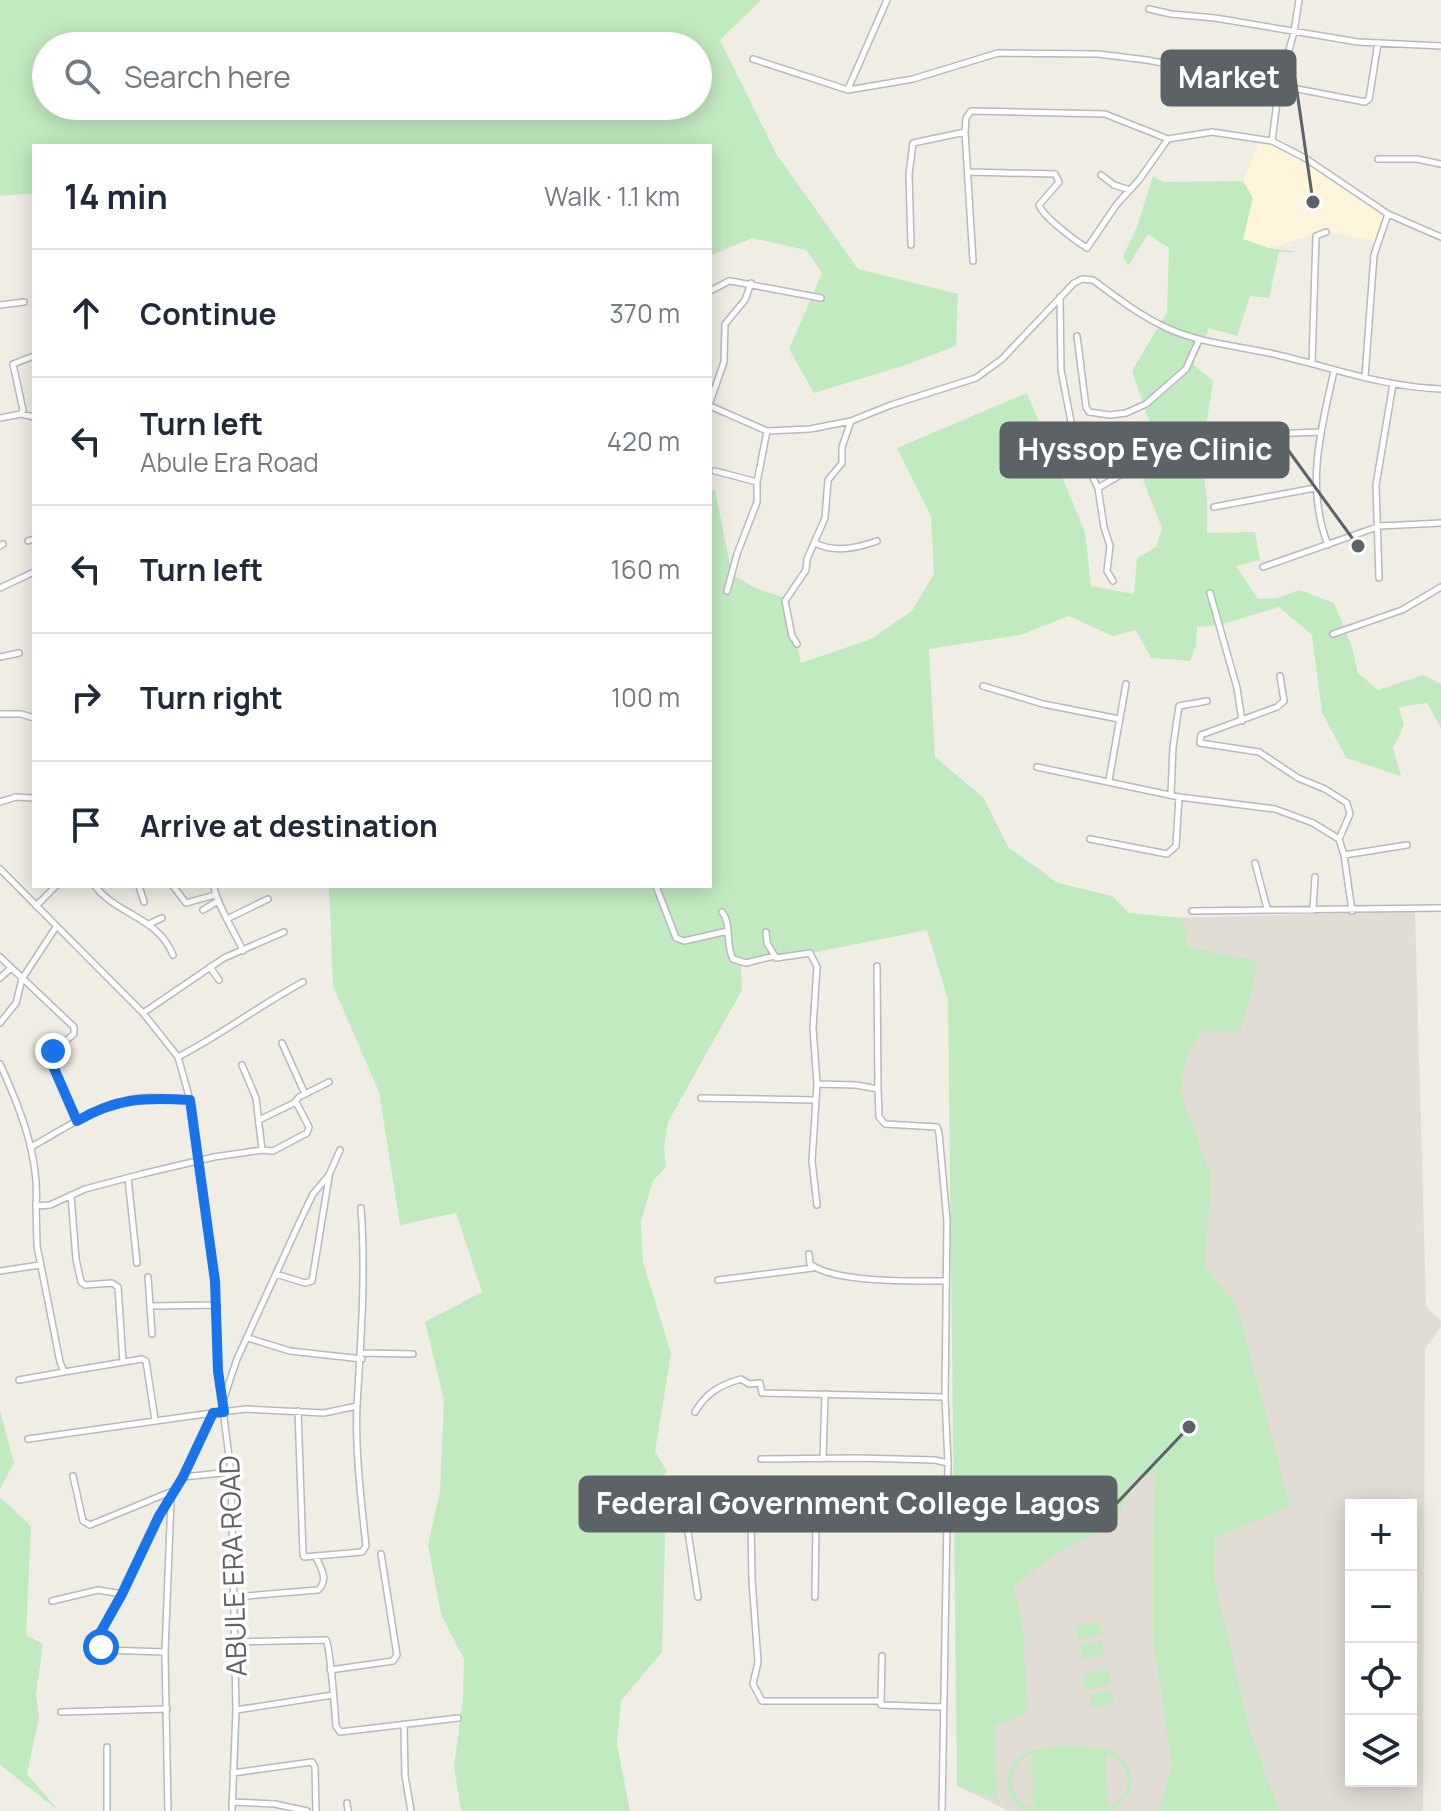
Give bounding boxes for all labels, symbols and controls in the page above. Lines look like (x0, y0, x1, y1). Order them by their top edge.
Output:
search box (32, 32, 712, 120)
callout: Market (1162, 51, 1295, 105)
icon: search (60, 54, 104, 98)
text: Search here (124, 56, 291, 97)
text: Market (1178, 56, 1280, 97)
text: 14 min (64, 173, 168, 219)
text: Walk · 1.1 km (544, 178, 680, 214)
icon: ahead (64, 291, 108, 335)
text: Continue (140, 293, 276, 334)
text: 370 m (609, 295, 680, 331)
text: Turn left (140, 403, 263, 444)
icon: left (64, 419, 108, 463)
text: 420 m (607, 423, 680, 459)
callout: Hyssop Eye Clinic (1001, 423, 1288, 477)
text: Hyssop Eye Clinic (1017, 428, 1273, 469)
text: Abule Era Road (140, 444, 319, 480)
icon: left (64, 547, 108, 591)
text: Turn left (140, 549, 263, 590)
text: 160 m (611, 551, 680, 587)
icon: right (64, 675, 108, 719)
text: Turn right (140, 677, 283, 718)
text: 100 m (611, 679, 680, 715)
icon: arrive (64, 803, 108, 847)
text: Arrive at destination (140, 805, 438, 846)
route end (35, 1033, 71, 1069)
street label: ABULE ERA ROAD (209, 1455, 255, 1677)
callout: Federal Government College Lagos (580, 1477, 1116, 1531)
text: Federal Government College Lagos (596, 1482, 1100, 1523)
map controls (1345, 1499, 1417, 1787)
button: + (1345, 1499, 1417, 1571)
button: − (1345, 1571, 1417, 1643)
route start (83, 1629, 119, 1665)
button: locate (1345, 1643, 1417, 1715)
button: layers (1345, 1715, 1417, 1787)

